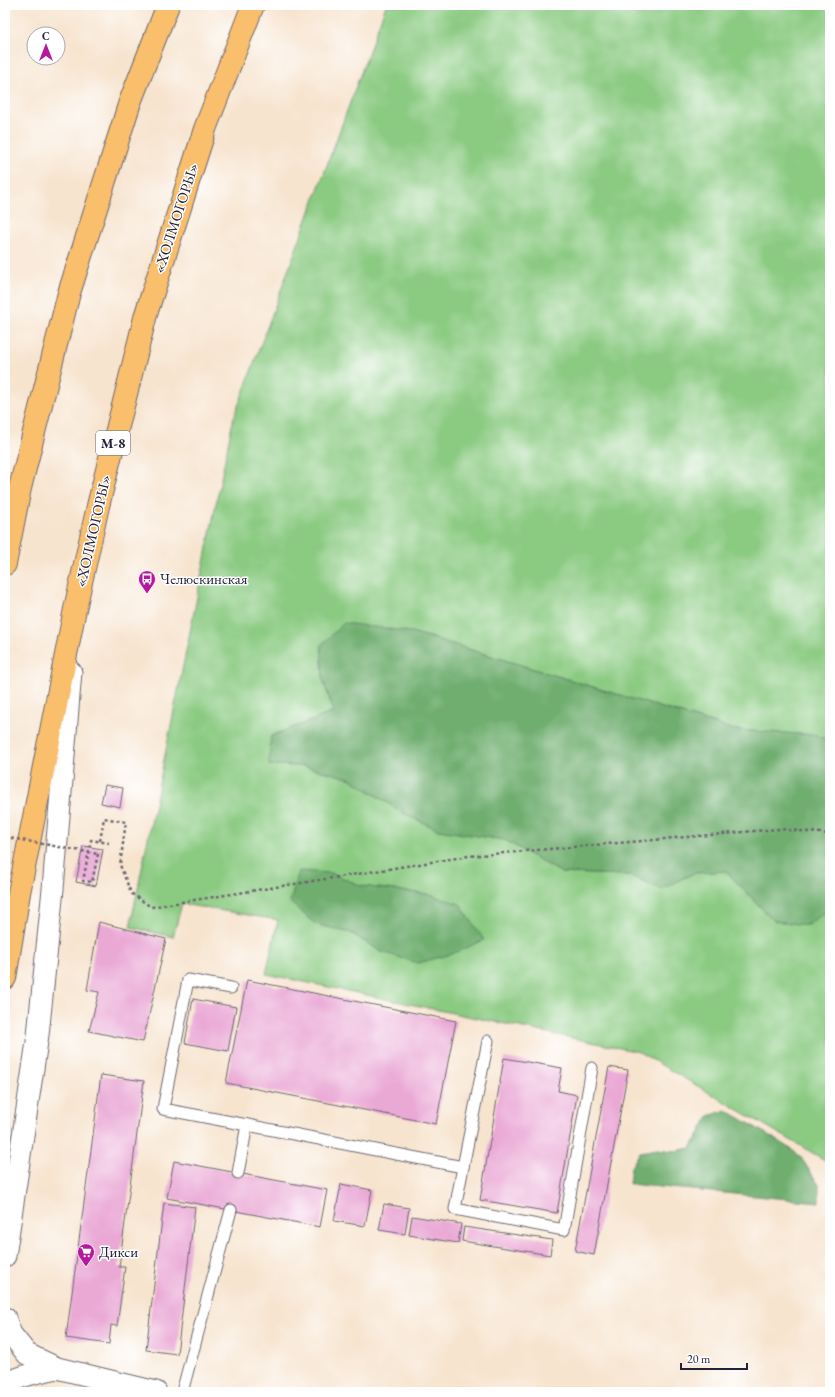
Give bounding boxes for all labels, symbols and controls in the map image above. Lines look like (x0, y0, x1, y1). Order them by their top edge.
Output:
north arrow (26, 26, 66, 66)
text: С (42, 29, 50, 43)
street label: «ХОЛМОГОРЫ» (149, 160, 202, 275)
road number: М-8 (96, 431, 130, 455)
street label: «ХОЛМОГОРЫ» (70, 473, 115, 589)
bus stop icon: Челюскинская (137, 569, 157, 594)
place label: Челюскинская (160, 569, 248, 588)
supermarket icon: Дикси (76, 1242, 96, 1267)
place label: Дикси (99, 1242, 138, 1261)
scale bar (681, 1345, 747, 1371)
text: 20 m (687, 1351, 711, 1367)

